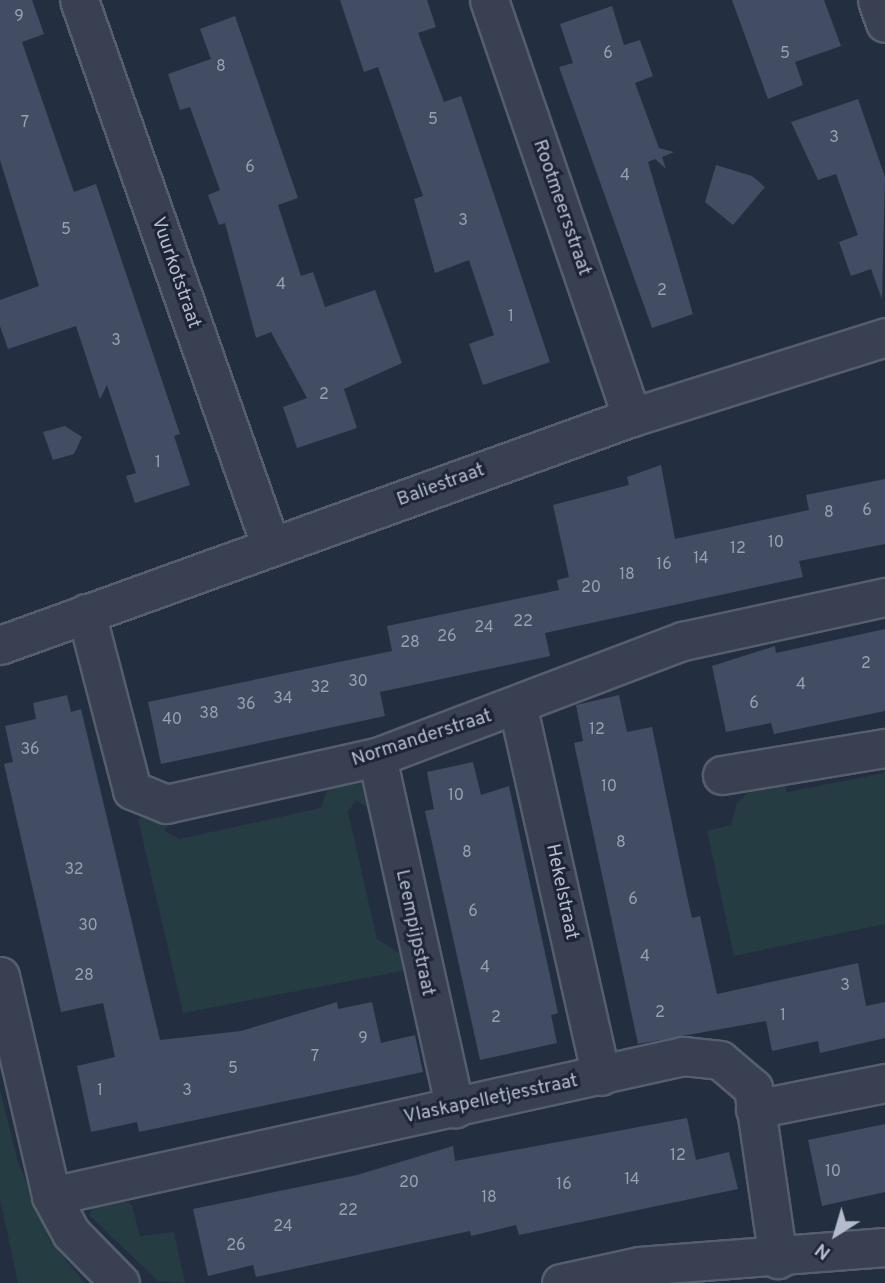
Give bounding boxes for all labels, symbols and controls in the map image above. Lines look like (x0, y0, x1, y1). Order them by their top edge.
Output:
house number: 9 (14, 7, 24, 27)
house number: 6 (603, 44, 613, 64)
house number: 5 (780, 44, 790, 64)
house number: 8 (216, 57, 226, 77)
house number: 5 (428, 110, 438, 130)
house number: 7 (21, 113, 29, 133)
house number: 3 (829, 128, 839, 148)
street label: Rootmeersstraat (527, 137, 595, 279)
house number: 6 (245, 158, 255, 178)
house number: 4 (620, 166, 630, 186)
house number: 3 (458, 211, 468, 231)
street label: Vuurkotstraat (145, 214, 205, 332)
house number: 5 (61, 220, 71, 240)
house number: 4 (276, 275, 286, 295)
house number: 2 (657, 281, 667, 301)
house number: 1 (508, 307, 514, 327)
house number: 3 (111, 331, 121, 351)
house number: 2 (319, 385, 329, 405)
house number: 1 (155, 453, 161, 473)
street label: Baliestraat (394, 460, 488, 512)
house number: 6 (862, 501, 872, 521)
house number: 8 (824, 503, 834, 523)
house number: 10 (768, 533, 784, 553)
house number: 12 (730, 539, 746, 559)
house number: 14 (693, 549, 709, 569)
house number: 16 (656, 555, 672, 575)
house number: 18 (619, 565, 635, 585)
house number: 20 (581, 578, 601, 598)
house number: 22 (513, 612, 533, 632)
house number: 24 (474, 618, 494, 638)
house number: 26 (437, 627, 457, 647)
house number: 28 (400, 633, 420, 653)
house number: 2 (861, 654, 871, 674)
house number: 30 (348, 672, 368, 692)
house number: 4 (796, 675, 806, 695)
house number: 32 (310, 678, 330, 698)
house number: 34 (273, 689, 293, 709)
house number: 6 (749, 694, 759, 714)
house number: 36 (236, 695, 256, 715)
house number: 38 (199, 704, 219, 724)
street label: Normanderstraat (349, 706, 495, 772)
house number: 40 (162, 710, 182, 730)
house number: 12 (589, 720, 605, 740)
house number: 36 (20, 740, 40, 760)
house number: 10 (601, 777, 617, 797)
house number: 10 (448, 786, 464, 806)
house number: 8 (616, 833, 626, 853)
street label: Hekelstraat (540, 842, 582, 942)
house number: 8 (462, 843, 472, 863)
house number: 32 (64, 860, 84, 880)
street label: Leempijpstraat (389, 868, 439, 998)
house number: 6 (628, 890, 638, 910)
house number: 6 (468, 902, 478, 922)
house number: 30 (78, 916, 98, 936)
house number: 4 (640, 947, 650, 967)
house number: 4 (480, 958, 490, 978)
house number: 28 (74, 966, 94, 986)
house number: 3 (840, 976, 850, 996)
house number: 2 (655, 1003, 665, 1023)
house number: 1 (780, 1006, 786, 1026)
house number: 2 (491, 1008, 501, 1028)
house number: 9 (358, 1029, 368, 1049)
house number: 7 (311, 1047, 319, 1067)
house number: 5 (228, 1059, 238, 1079)
street label: Vlaskapelletjesstraat (402, 1070, 580, 1130)
house number: 1 (97, 1081, 103, 1101)
house number: 3 (182, 1081, 192, 1101)
house number: 12 (670, 1146, 686, 1166)
house number: 10 (825, 1162, 841, 1182)
house number: 14 (624, 1170, 640, 1190)
house number: 20 (399, 1173, 419, 1193)
house number: 16 (556, 1175, 572, 1195)
house number: 18 (481, 1188, 497, 1208)
north arrow (801, 1199, 871, 1269)
house number: 22 (338, 1201, 358, 1221)
house number: 24 (273, 1217, 293, 1237)
house number: 26 (226, 1236, 246, 1256)
text: N (811, 1237, 836, 1264)

